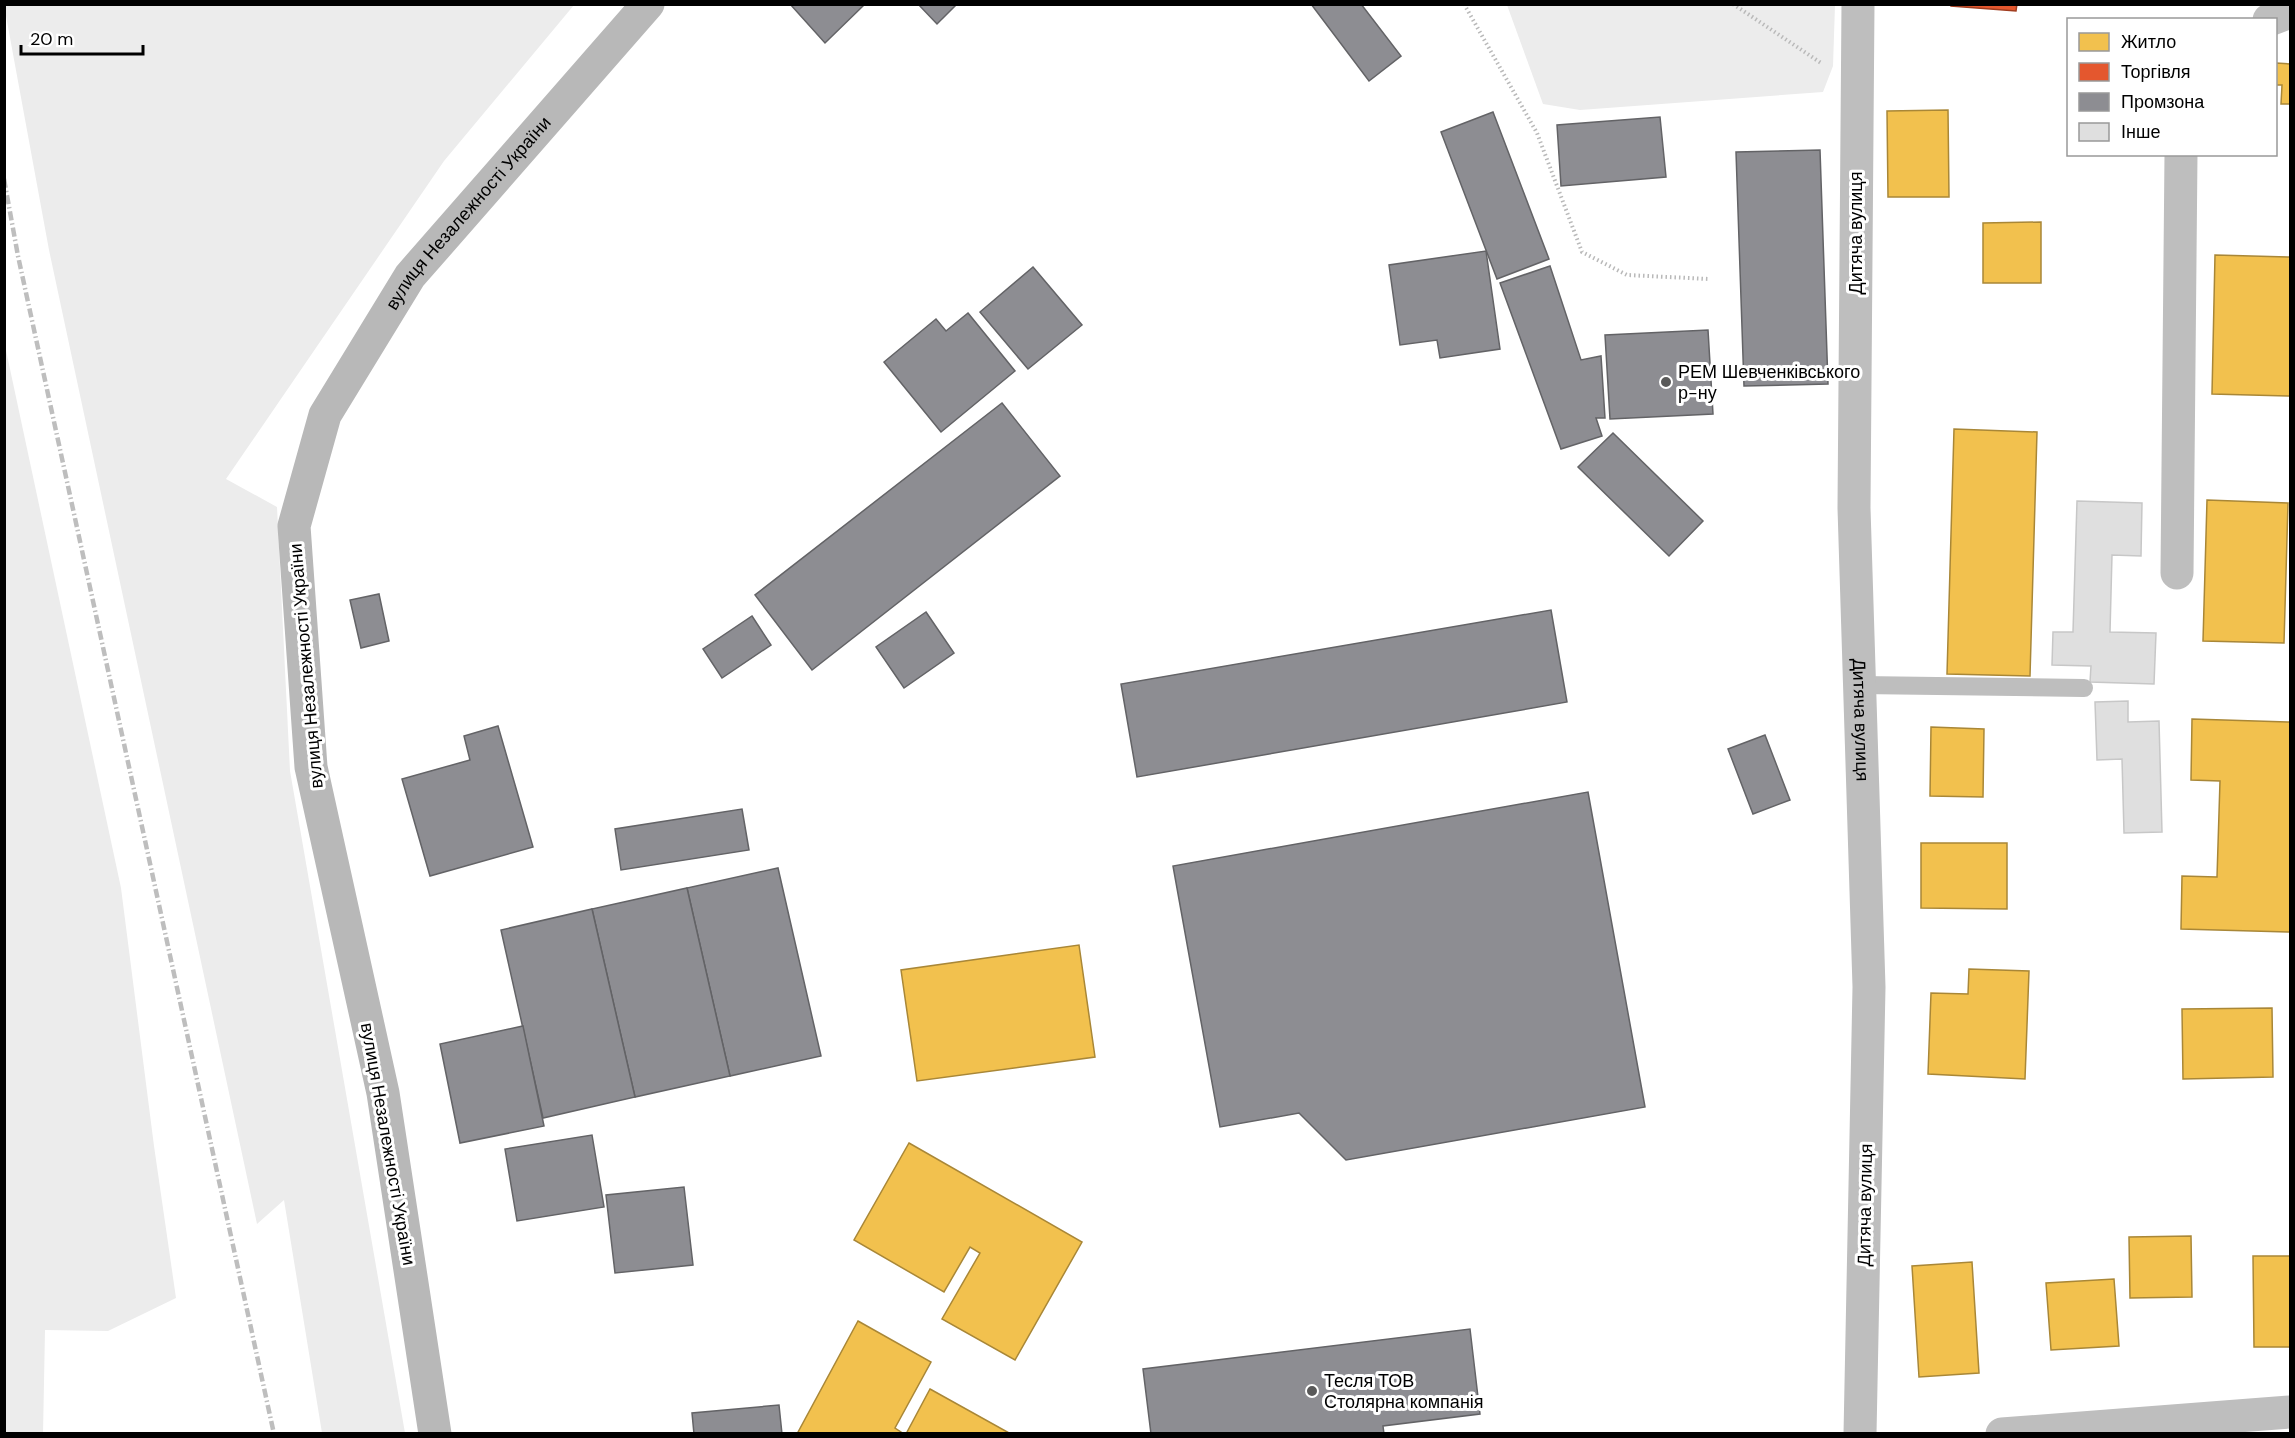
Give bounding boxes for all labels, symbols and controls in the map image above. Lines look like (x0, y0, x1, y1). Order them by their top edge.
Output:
scale bar (21, 18, 142, 56)
legend (2067, 18, 2277, 156)
text: 20 m (30, 27, 73, 51)
text: Житло (2121, 30, 2176, 54)
text: Торгівля (2121, 60, 2191, 84)
text: Промзона (2121, 90, 2205, 114)
street label: вулиця Незалежності України (380, 111, 556, 314)
text: Інше (2121, 120, 2160, 144)
street label: Дитяча вулиця (1844, 172, 1868, 294)
place label: РЕМ Шевченківського р-ну (1678, 360, 1860, 405)
marker: РЕМ Шевченківського р-ну (1659, 375, 1673, 389)
street label: вулиця Незалежності України (283, 542, 329, 790)
street label: Дитяча вулиця (1847, 658, 1875, 782)
street label: вулиця Незалежності України (355, 1021, 421, 1267)
street label: Дитяча вулиця (1852, 1143, 1878, 1267)
place label: Тесля ТОВ Столярна компанія (1324, 1369, 1484, 1414)
marker: Тесля ТОВ Столярна компанія (1305, 1384, 1319, 1398)

